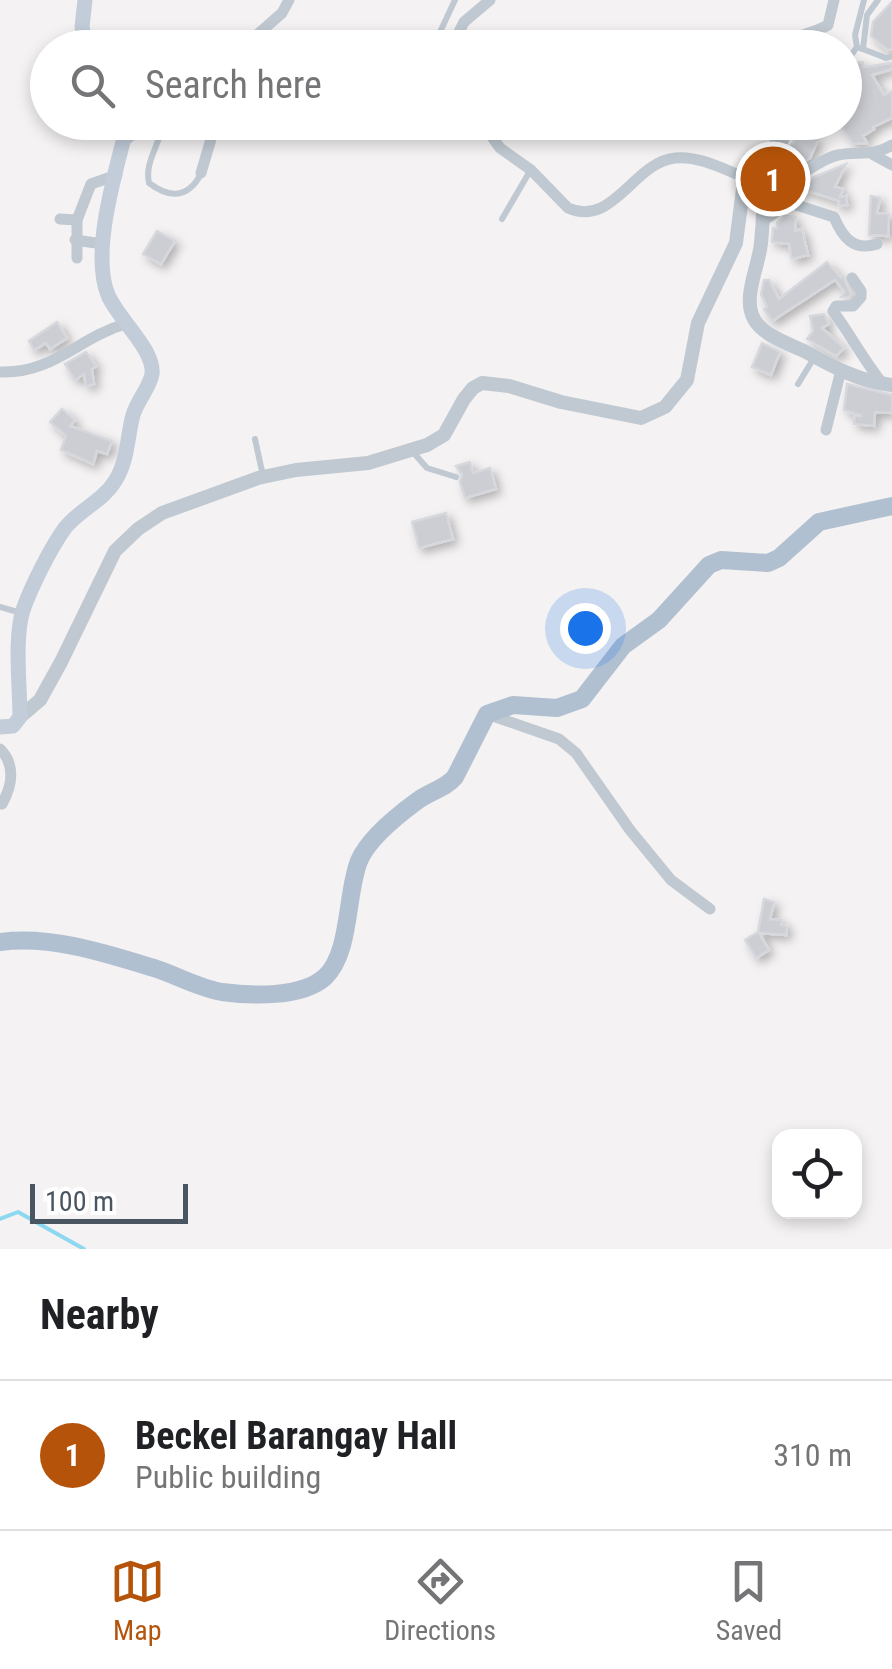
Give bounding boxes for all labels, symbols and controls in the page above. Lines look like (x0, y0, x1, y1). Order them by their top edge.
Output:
search box (30, 30, 862, 140)
icon: search (65, 58, 120, 113)
text: Search here (145, 63, 322, 107)
pin: 1 (740, 142, 806, 216)
your location (560, 603, 611, 654)
map controls (772, 1129, 862, 1219)
button: locate (772, 1129, 862, 1219)
scale bar (30, 1179, 188, 1224)
text: 100 m (45, 1185, 114, 1218)
text: Nearby (40, 1290, 159, 1339)
text: Beckel Barangay Hall (135, 1414, 457, 1458)
text: 1 (64, 1436, 81, 1474)
text: 310 m (773, 1436, 852, 1474)
text: Public building (135, 1458, 321, 1496)
tab: Map (110, 1554, 165, 1647)
tab: Directions (384, 1554, 496, 1647)
tab: Saved (716, 1554, 782, 1647)

